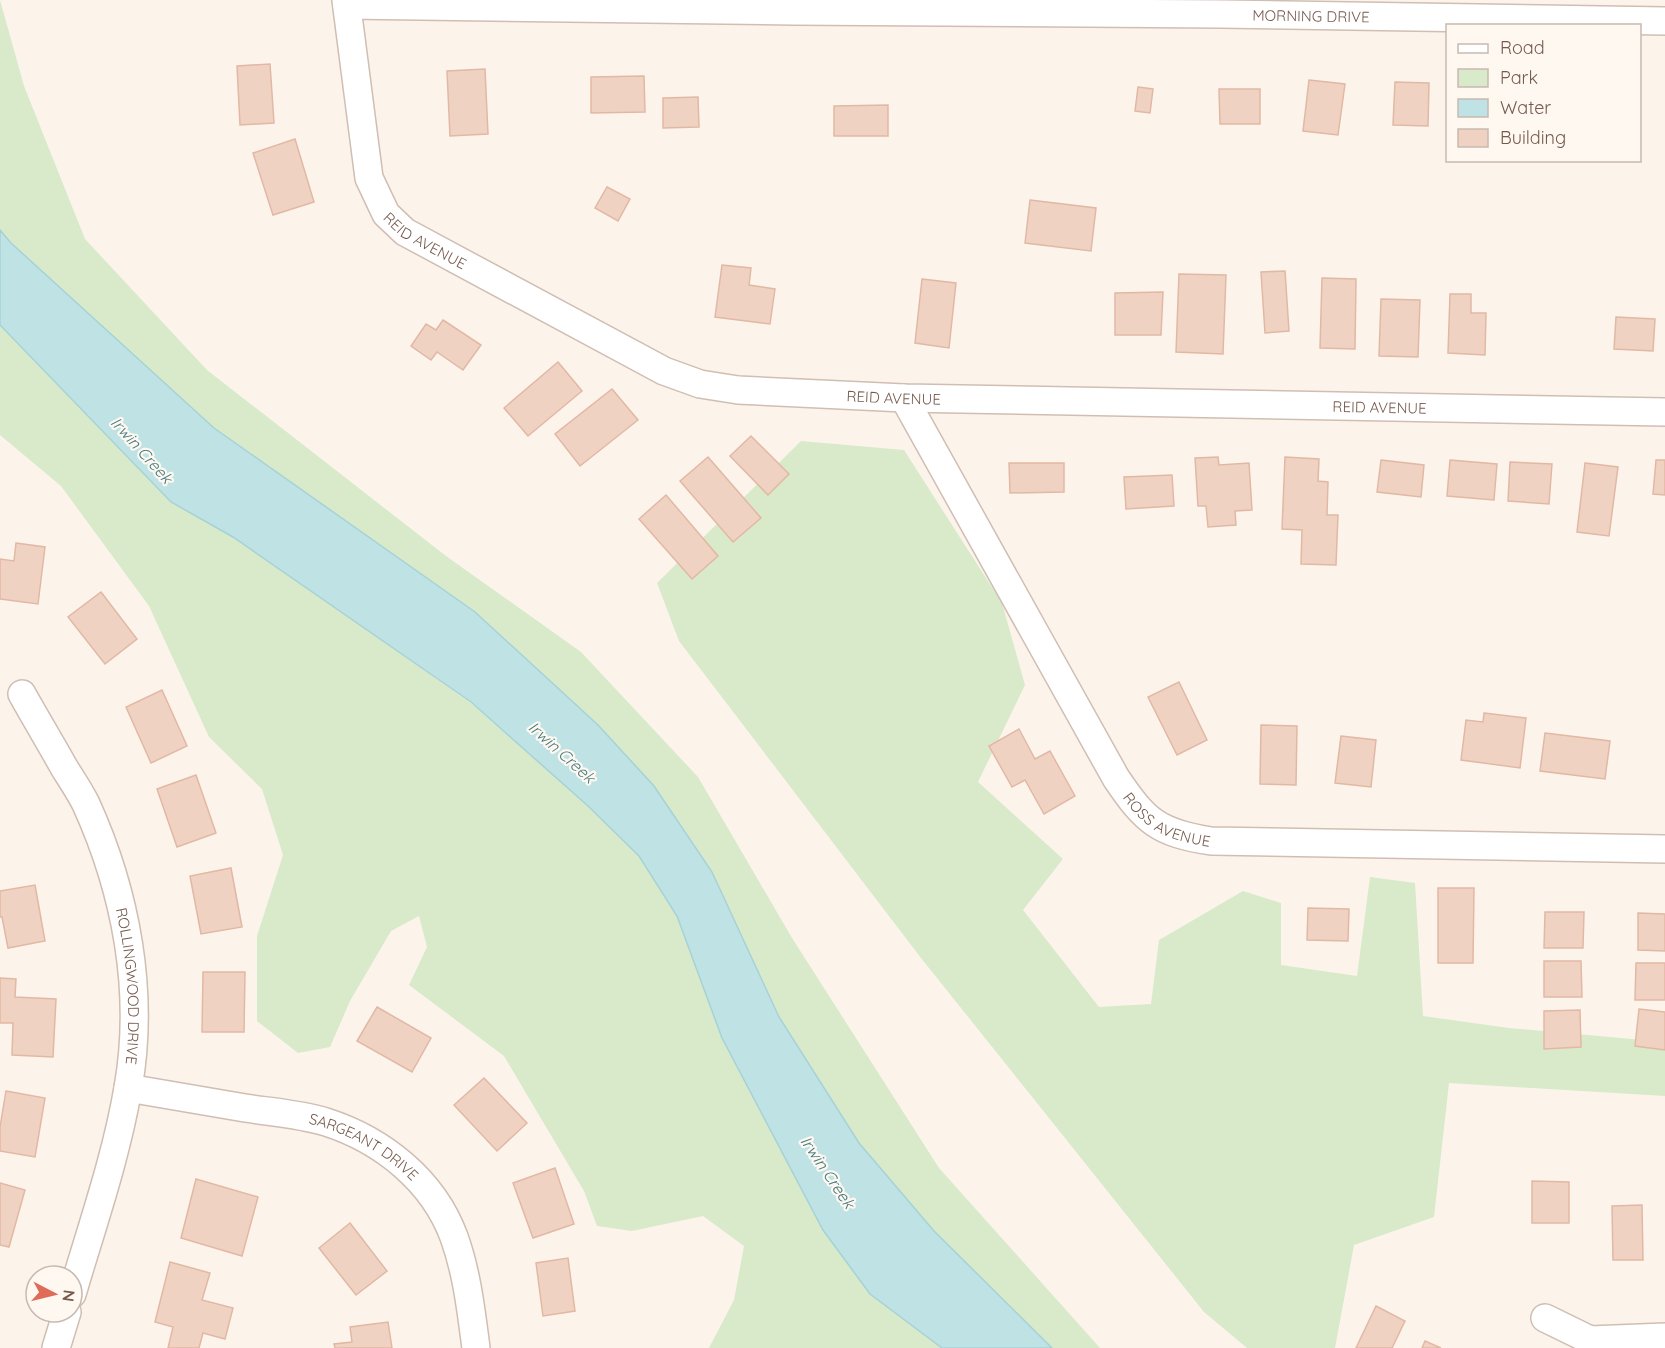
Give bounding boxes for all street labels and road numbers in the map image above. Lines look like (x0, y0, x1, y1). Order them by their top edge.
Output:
street label: MORNING DRIVE (1252, 5, 1370, 26)
street label: REID AVENUE (380, 207, 470, 273)
street label: REID AVENUE (846, 386, 941, 408)
street label: REID AVENUE (1332, 396, 1427, 417)
street label: ROSS AVENUE (1120, 788, 1212, 850)
street label: ROLLINGWOOD DRIVE (112, 906, 144, 1066)
street label: SARGEANT DRIVE (307, 1108, 423, 1184)

